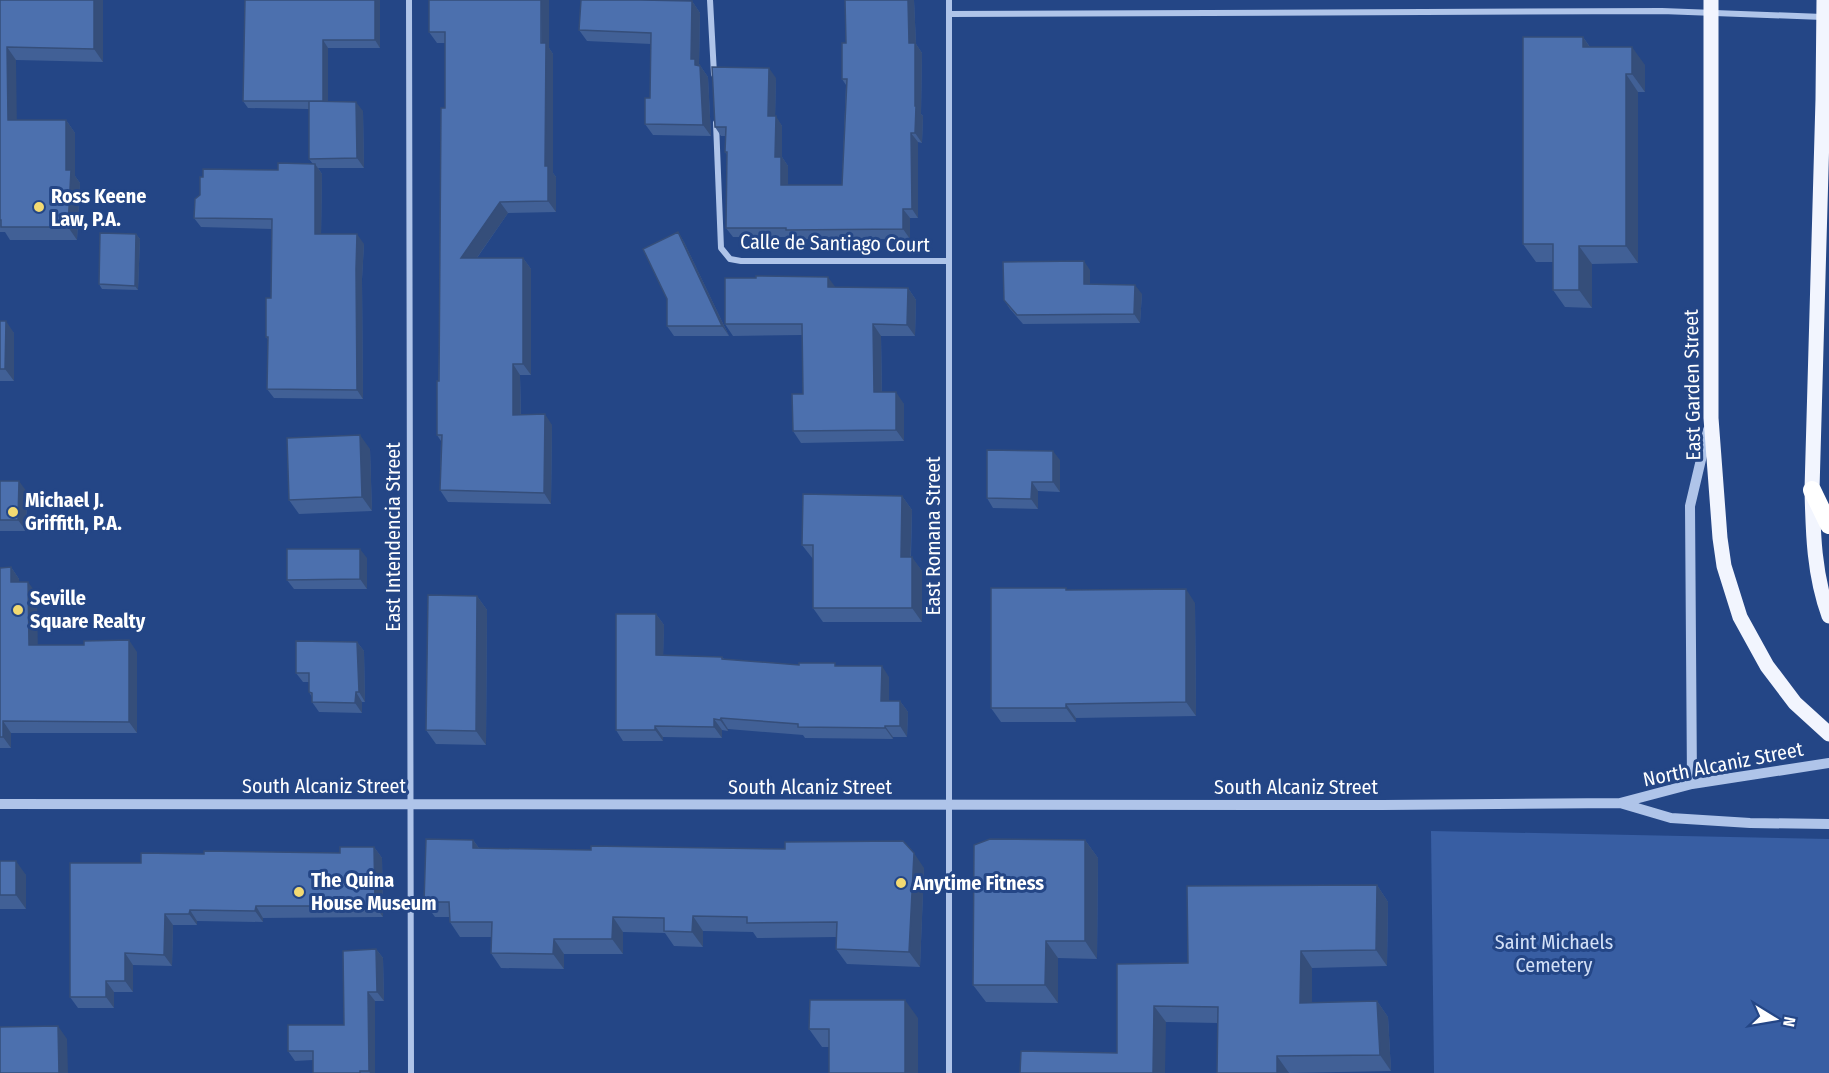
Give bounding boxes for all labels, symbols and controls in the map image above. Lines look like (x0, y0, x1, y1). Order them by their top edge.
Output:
place label: Ross Keene Law, P.A. (51, 184, 146, 231)
marker: Ross Keene Law, P.A. (32, 200, 46, 214)
street label: Calle de Santiago Court (740, 229, 931, 257)
street label: East Garden Street (1679, 309, 1705, 461)
street label: East Intendencia Street (381, 442, 405, 632)
street label: East Romana Street (921, 456, 945, 616)
place label: Michael J. Griffith, P.A. (25, 488, 122, 535)
marker: Michael J. Griffith, P.A. (6, 505, 20, 519)
place label: Seville Square Realty (30, 586, 146, 633)
marker: Seville Square Realty (11, 603, 25, 617)
street label: North Alcaniz Street (1641, 737, 1806, 791)
street label: South Alcaniz Street (242, 774, 406, 798)
street label: South Alcaniz Street (728, 775, 892, 799)
street label: South Alcaniz Street (1214, 775, 1378, 799)
place label: The Quina House Museum (311, 868, 436, 915)
place label: Anytime Fitness (912, 871, 1044, 895)
marker: Anytime Fitness (894, 876, 908, 890)
marker: The Quina House Museum (292, 885, 306, 899)
park label: Saint Michaels Cemetery (1495, 930, 1613, 977)
north arrow (1745, 989, 1805, 1049)
text: N (1779, 1015, 1799, 1028)

